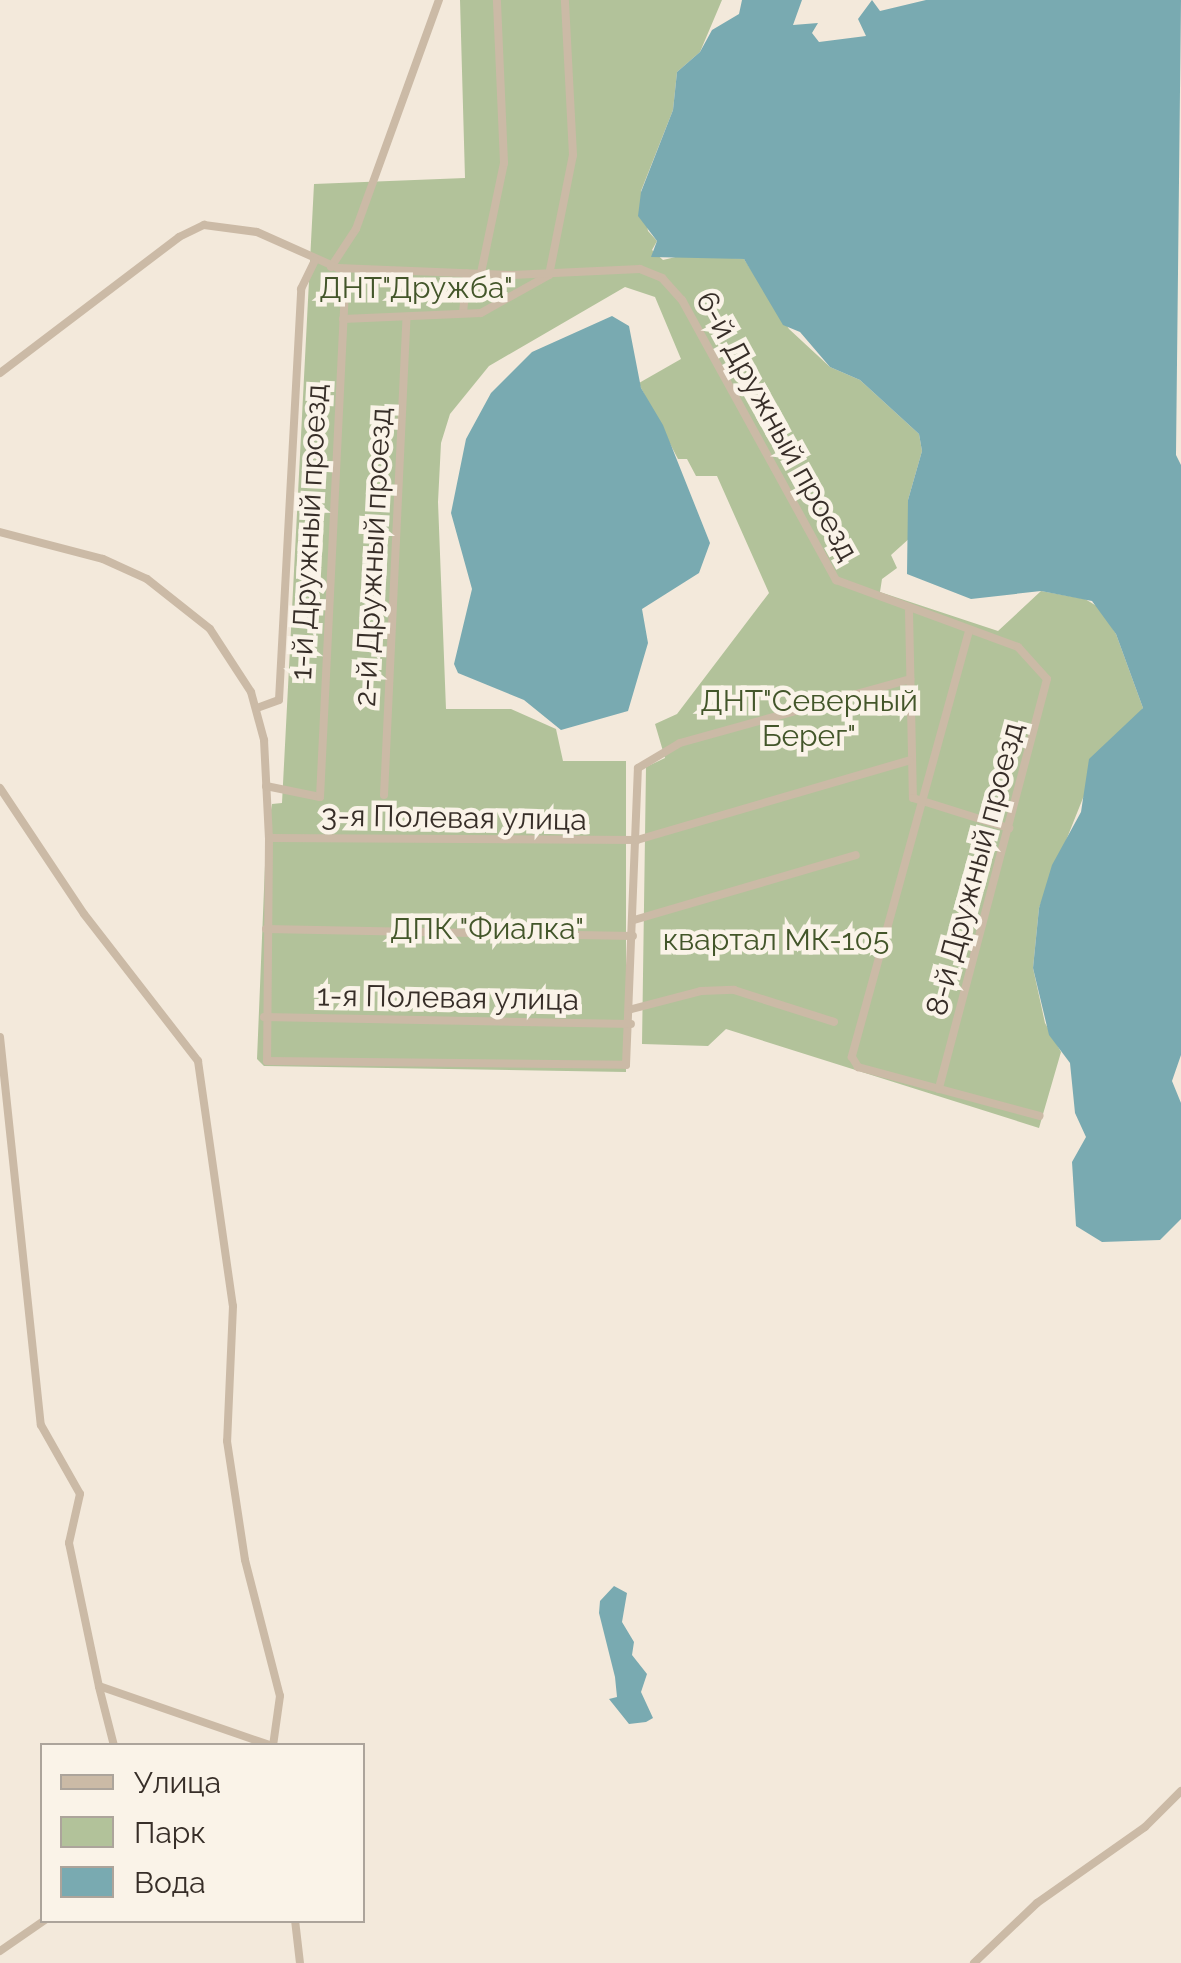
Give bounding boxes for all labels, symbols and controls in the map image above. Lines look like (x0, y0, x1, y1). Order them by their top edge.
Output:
park label: ДНТ"Дружба" (319, 270, 513, 306)
street label: 6-й Дружный проезд (688, 285, 866, 567)
street label: 1-й Дружный проезд (283, 383, 335, 681)
street label: 2-й Дружный проезд (347, 406, 399, 708)
park label: ДНТ"Северный Берег" (700, 683, 918, 754)
street label: 8-й Дружный проезд (919, 719, 1031, 1019)
street label: 3-я Полевая улица (321, 798, 587, 838)
park label: ДПК "Фиалка" (390, 911, 584, 947)
park label: квартал МК-105 (663, 922, 889, 958)
street label: 1-я Полевая улица (316, 978, 580, 1018)
legend (40, 1743, 365, 1923)
text: Улица (134, 1765, 221, 1800)
text: Парк (134, 1815, 206, 1850)
text: Вода (134, 1865, 206, 1900)

